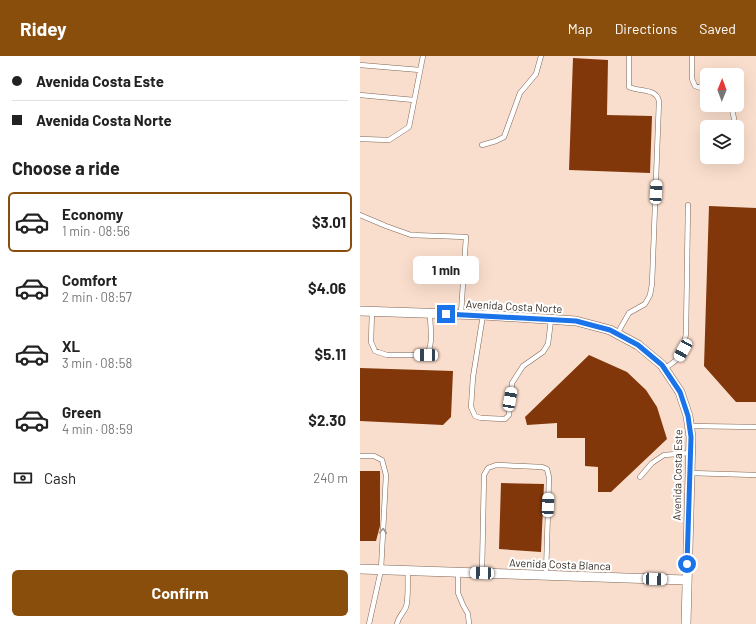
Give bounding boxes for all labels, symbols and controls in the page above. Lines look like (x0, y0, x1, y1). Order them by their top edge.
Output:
text: Ridey (20, 17, 67, 40)
text: Map (568, 20, 593, 37)
text: Directions (615, 20, 677, 37)
text: Saved (699, 20, 736, 37)
north arrow (700, 68, 744, 112)
map controls (700, 68, 744, 164)
text: Avenida Costa Este (36, 72, 164, 90)
text: Avenida Costa Norte (36, 111, 172, 129)
button: layers (700, 120, 744, 164)
text: Choose a ride (12, 157, 120, 179)
car (649, 180, 663, 204)
icon: car (14, 204, 50, 240)
text: Economy (62, 205, 123, 223)
text: $3.01 (312, 213, 346, 231)
text: 1 min · 08:56 (62, 223, 130, 239)
callout: 1 min (413, 256, 479, 284)
text: 1 min (432, 262, 460, 278)
icon: car (14, 270, 50, 306)
text: Comfort (62, 271, 117, 289)
text: $4.06 (308, 279, 346, 297)
text: 2 min · 08:57 (62, 289, 132, 305)
street label: Avenida Costa Norte (465, 297, 563, 315)
route end (437, 305, 455, 323)
icon: car (14, 336, 50, 372)
text: XL (62, 337, 80, 355)
car (672, 337, 694, 363)
text: $5.11 (315, 345, 346, 363)
car (414, 349, 438, 361)
text: 3 min · 08:58 (62, 355, 132, 371)
car (502, 386, 518, 412)
icon: car (14, 402, 50, 438)
text: Green (62, 403, 101, 421)
text: $2.30 (308, 411, 346, 429)
text: 4 min · 08:59 (62, 421, 133, 437)
street label: Avenida Costa Este (670, 429, 684, 521)
icon: cash (12, 467, 34, 489)
text: Cash (44, 469, 76, 487)
text: 240 m (313, 470, 348, 486)
car (542, 493, 554, 517)
one-way arrow (379, 528, 387, 534)
route start (678, 555, 696, 573)
street label: Avenida Costa Blanca (509, 556, 611, 572)
car (470, 567, 494, 579)
button: Confirm (12, 570, 348, 616)
car (643, 573, 667, 585)

